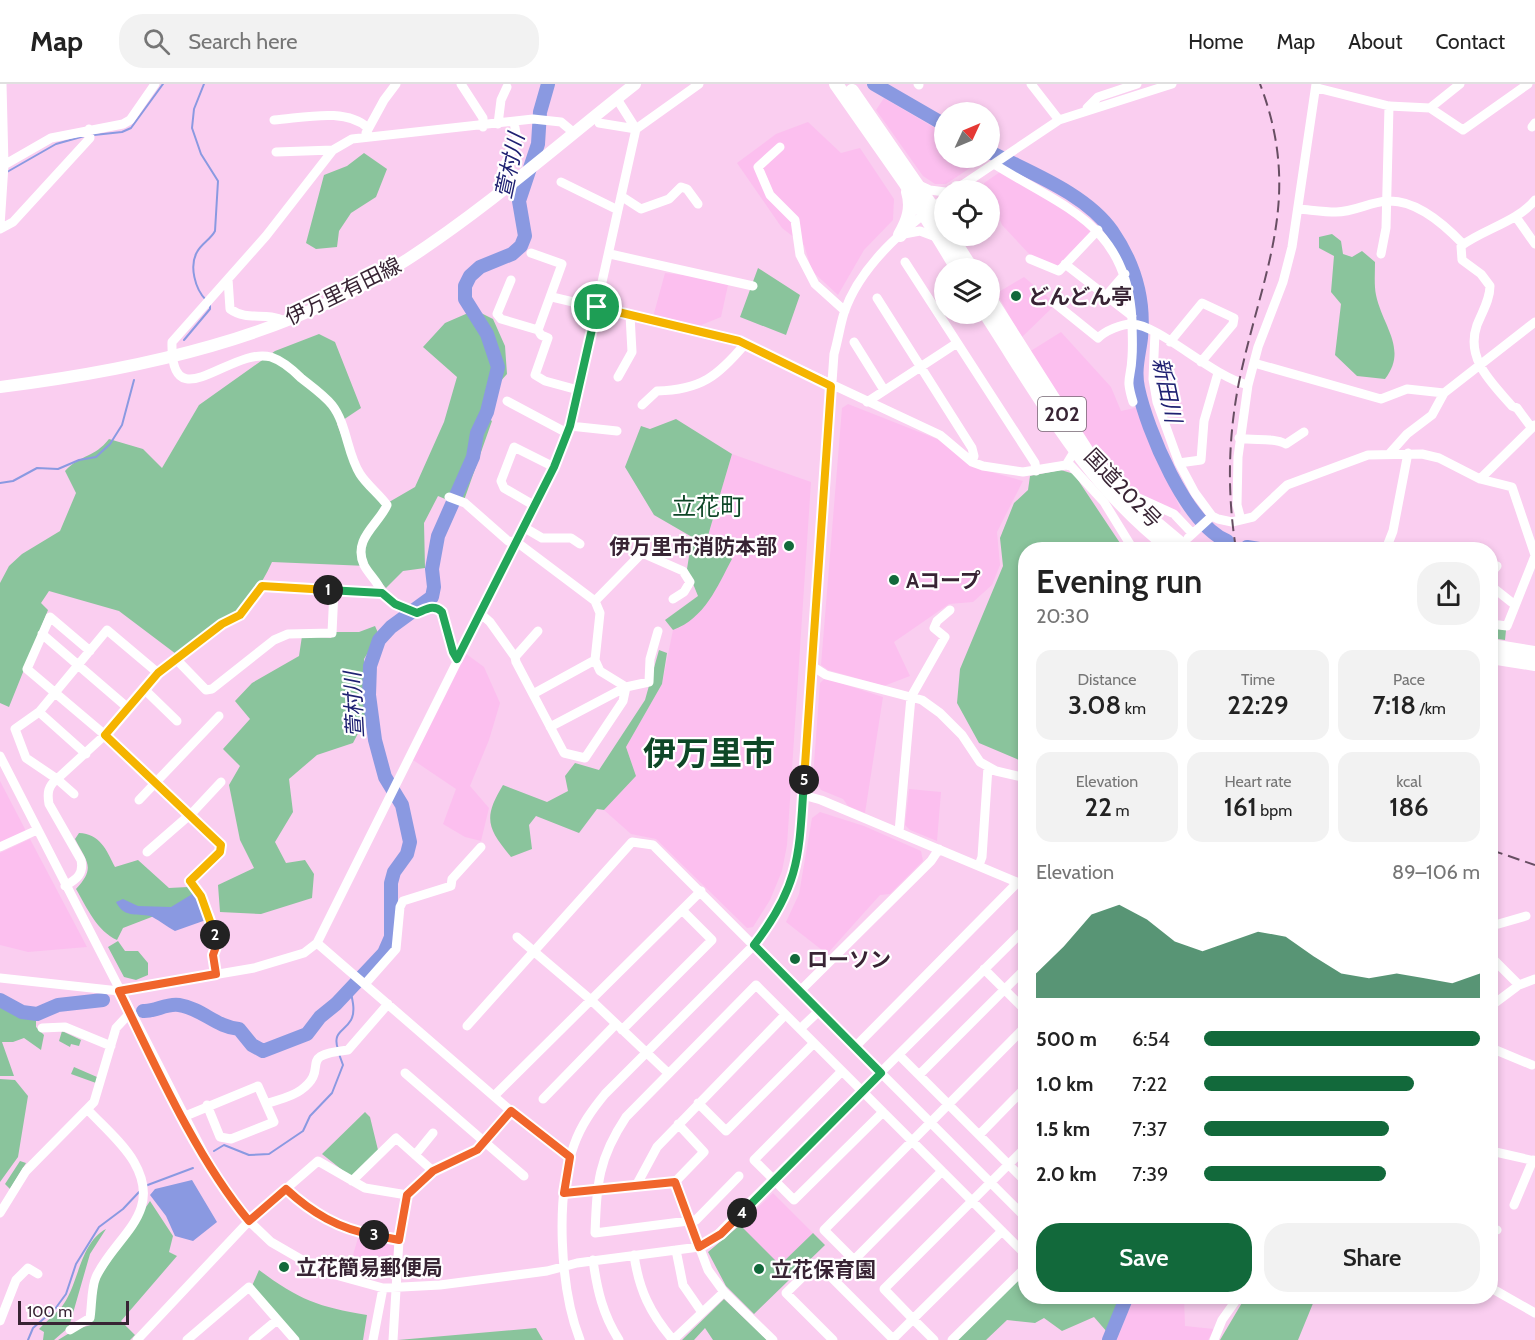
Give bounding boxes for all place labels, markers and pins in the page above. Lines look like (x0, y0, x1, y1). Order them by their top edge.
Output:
pin (571, 281, 622, 332)
place label: どんどん亭 (1028, 284, 1132, 309)
marker: どんどん亭 (1009, 289, 1023, 303)
place label: 伊万里市消防本部 (609, 534, 777, 559)
marker: 伊万里市消防本部 (782, 539, 796, 553)
place label: Aコープ (906, 568, 981, 593)
marker: Aコープ (887, 573, 901, 587)
pin: 1 (313, 575, 343, 605)
pin: 5 (789, 765, 819, 795)
pin: 2 (200, 920, 230, 950)
place label: ローソン (807, 947, 891, 972)
marker: ローソン (788, 952, 802, 966)
pin: 4 (727, 1198, 757, 1228)
pin: 3 (359, 1220, 389, 1250)
place label: 立花簡易郵便局 (296, 1255, 443, 1280)
place label: 立花保育園 (771, 1257, 876, 1282)
marker: 立花簡易郵便局 (277, 1260, 291, 1274)
marker: 立花保育園 (752, 1262, 766, 1276)

